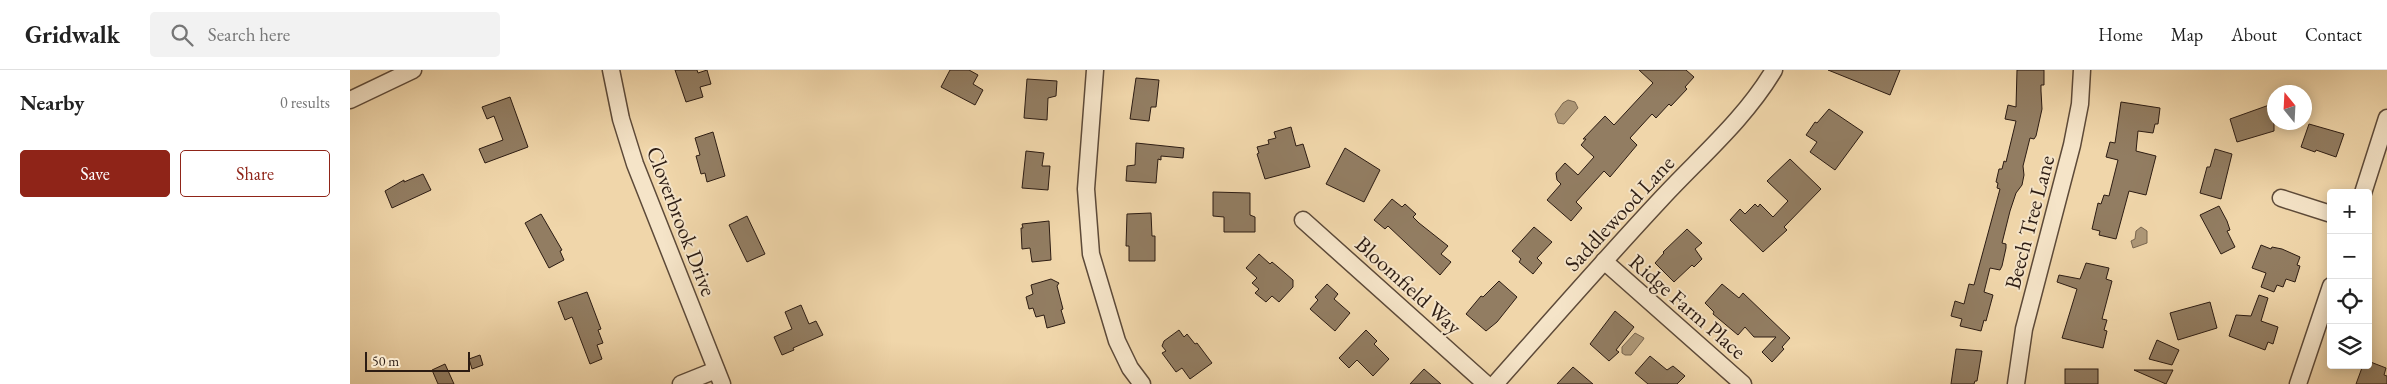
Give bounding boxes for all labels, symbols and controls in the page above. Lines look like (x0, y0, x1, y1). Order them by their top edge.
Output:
search box (150, 12, 500, 57)
text: Gridwalk (25, 19, 120, 50)
icon: search (168, 21, 196, 49)
text: Search here (208, 22, 290, 47)
text: Home (2098, 23, 2143, 46)
text: Map (2171, 23, 2203, 46)
text: About (2231, 23, 2277, 46)
text: Contact (2305, 23, 2362, 46)
north arrow (2267, 85, 2312, 130)
text: Nearby (20, 89, 84, 116)
text: 0 results (280, 92, 330, 113)
street label: Cloverbrook Drive (640, 142, 724, 301)
street label: Saddlewood Lane (1558, 149, 1681, 278)
button: Save (20, 150, 170, 197)
button: Share (180, 150, 330, 197)
street label: Beech Tree Lane (1998, 152, 2061, 292)
map controls (2327, 189, 2372, 369)
button: + (2327, 189, 2372, 234)
street label: Bloomfield Way (1349, 230, 1468, 341)
button: − (2327, 234, 2372, 279)
street label: Ridge Farm Place (1623, 247, 1753, 366)
button: locate (2327, 279, 2372, 324)
button: layers (2327, 324, 2372, 369)
scale bar (365, 349, 470, 372)
text: 50 m (372, 352, 399, 370)

